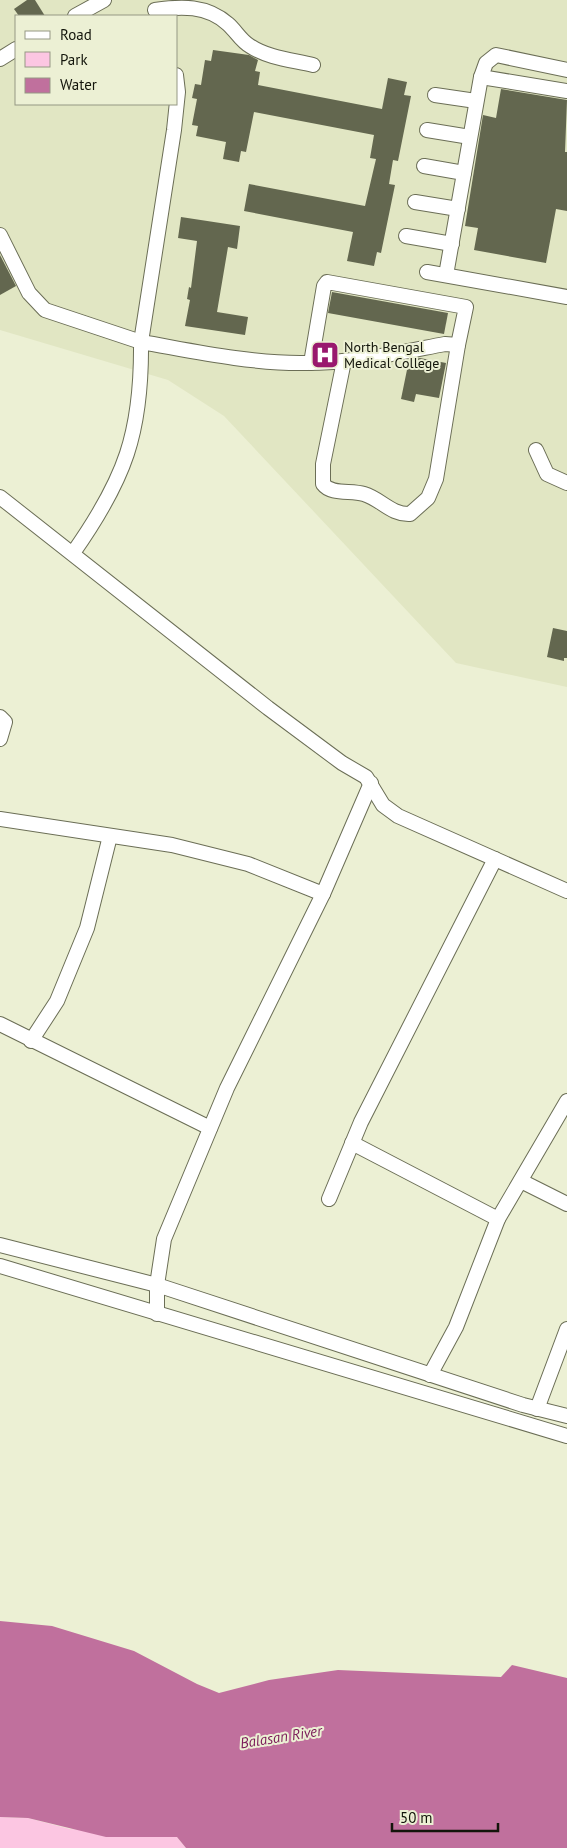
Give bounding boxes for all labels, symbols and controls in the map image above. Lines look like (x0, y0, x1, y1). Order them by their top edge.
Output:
legend (15, 15, 178, 105)
text: Road (60, 25, 92, 44)
text: Park (60, 50, 88, 69)
text: Water (60, 75, 97, 94)
place label: North Bengal Medical College (344, 338, 439, 372)
hospital icon: North Bengal Medical College (310, 340, 340, 370)
water label: Balasan River (239, 1720, 324, 1752)
scale bar (392, 1800, 498, 1832)
text: 50 m (400, 1808, 433, 1827)

